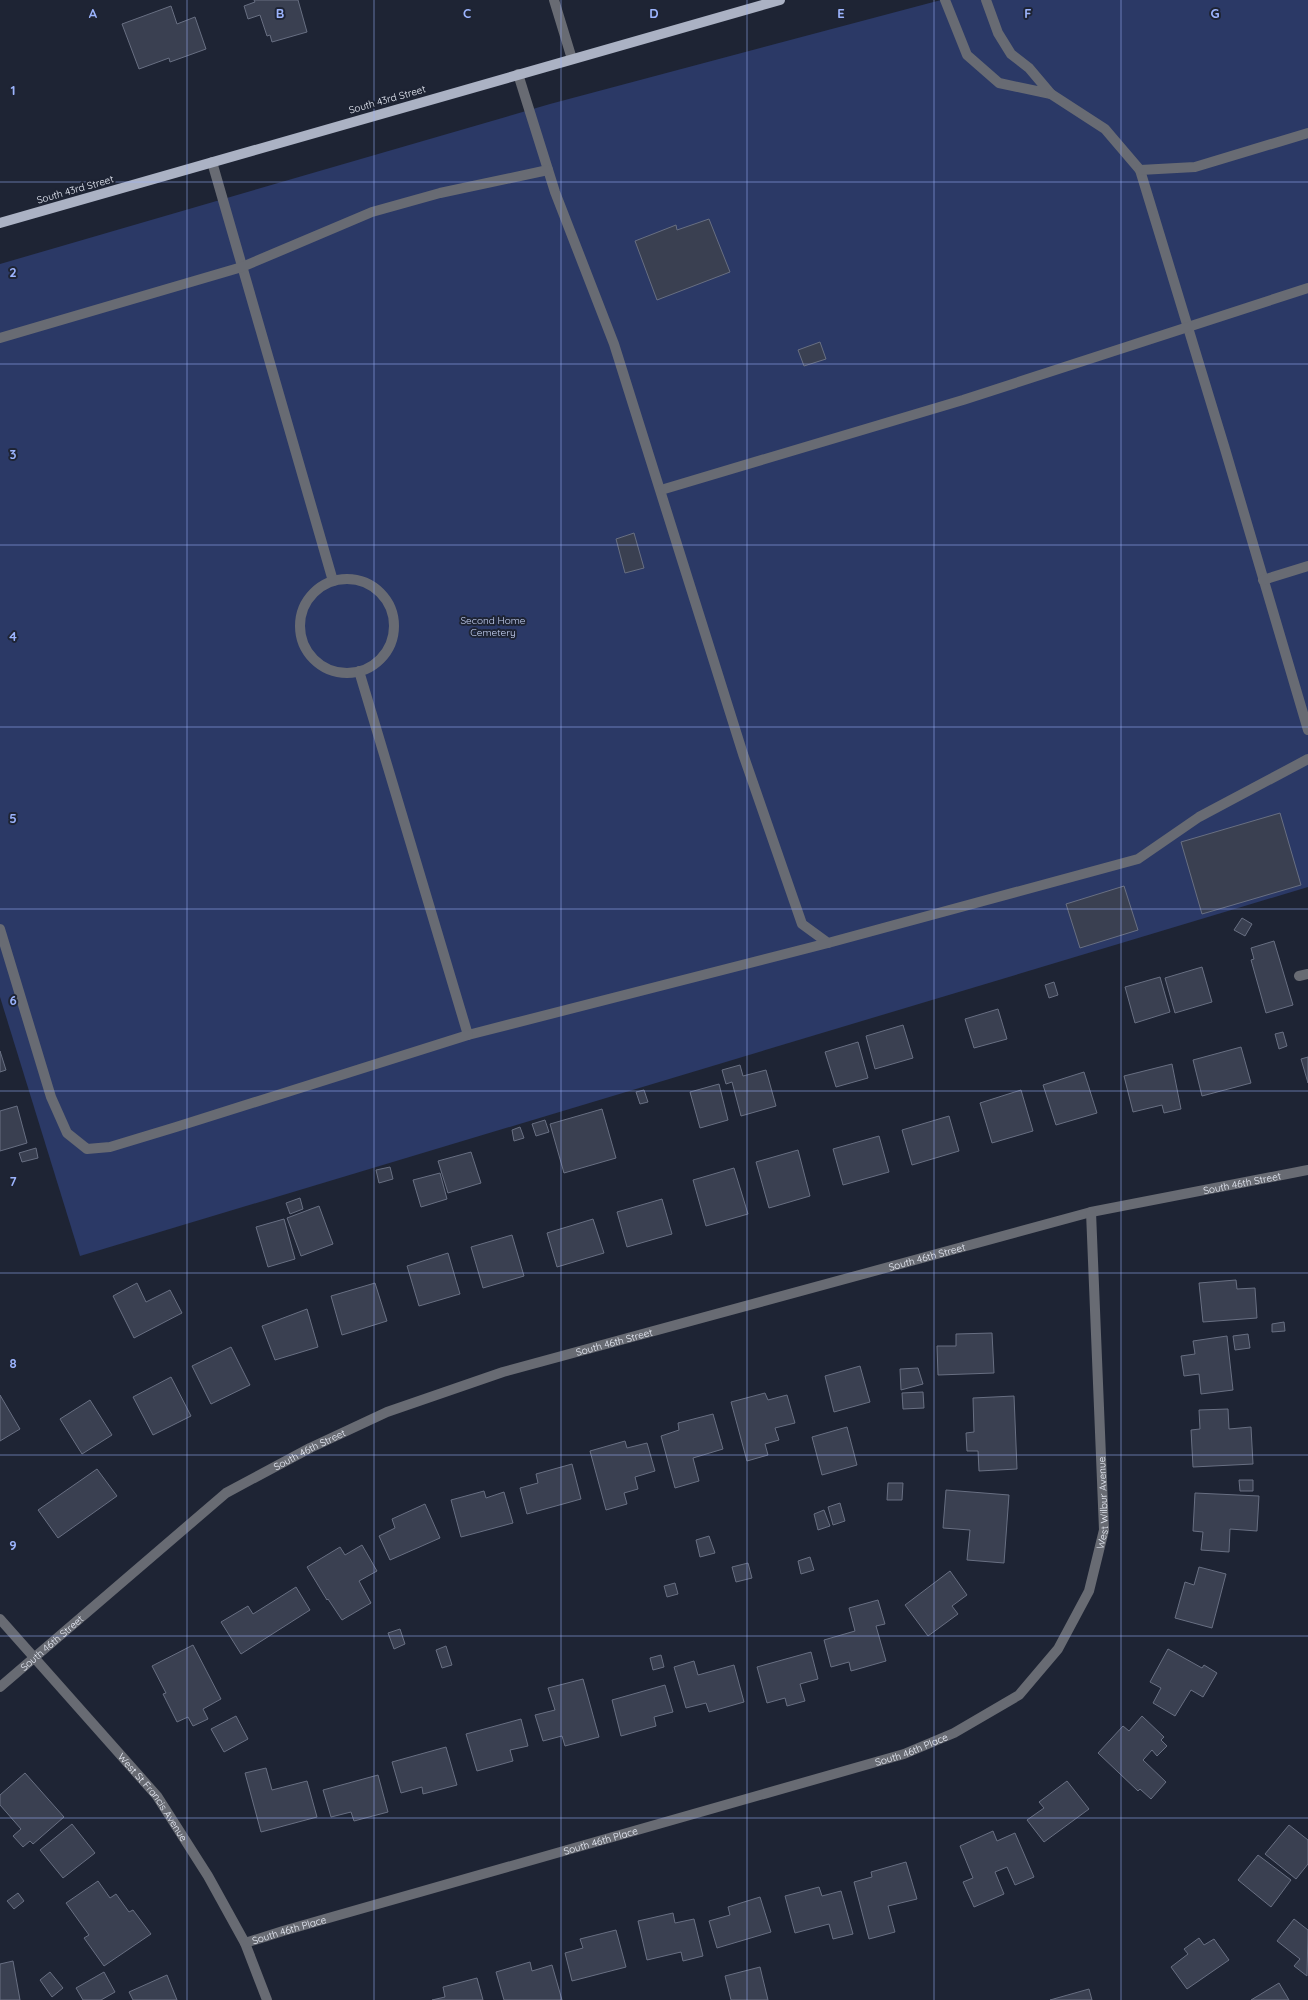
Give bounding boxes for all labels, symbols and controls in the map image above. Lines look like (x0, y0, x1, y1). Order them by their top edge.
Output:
text: A (89, 5, 98, 21)
text: B (276, 5, 284, 21)
text: C (463, 5, 471, 21)
text: D (649, 5, 659, 21)
text: E (837, 5, 845, 21)
text: F (1024, 5, 1032, 21)
text: G (1210, 5, 1220, 21)
text: 1 (10, 82, 16, 98)
street label: South 43rd Street (347, 82, 428, 117)
street label: South 43rd Street (35, 172, 116, 207)
text: 2 (9, 264, 17, 280)
text: 3 (10, 446, 17, 462)
park label: Second Home Cemetery (460, 614, 526, 639)
text: 4 (9, 628, 17, 644)
text: 5 (9, 810, 17, 826)
text: 6 (9, 992, 17, 1008)
street label: South 46th Street (1202, 1169, 1283, 1197)
text: 7 (9, 1173, 17, 1189)
street label: South 46th Street (887, 1240, 967, 1274)
street label: South 46th Street (574, 1325, 655, 1359)
text: 8 (9, 1355, 17, 1371)
street label: South 46th Street (271, 1426, 348, 1473)
street label: West Wilbur Avenue (1094, 1456, 1111, 1550)
text: 9 (9, 1537, 17, 1553)
street label: South 46th Street (18, 1612, 87, 1674)
street label: South 46th Place (873, 1730, 950, 1769)
street label: West St Francis Avenue (115, 1750, 190, 1844)
street label: South 46th Place (562, 1824, 640, 1858)
street label: South 46th Place (250, 1913, 328, 1947)

